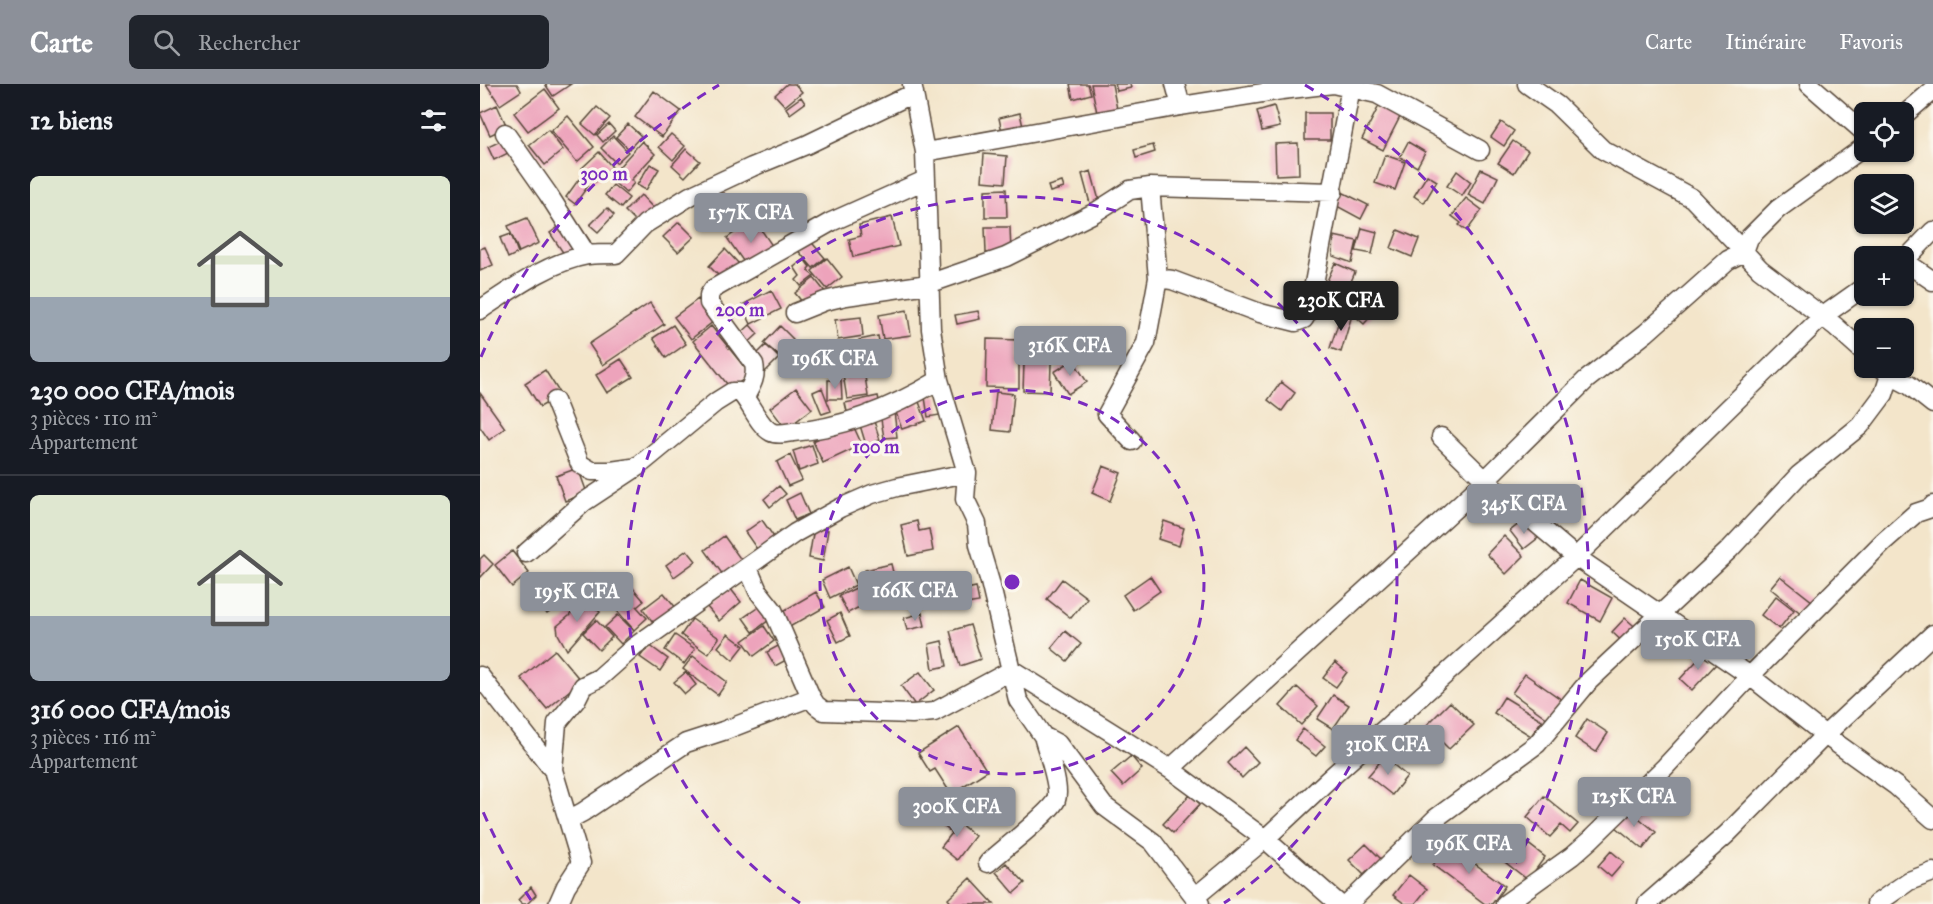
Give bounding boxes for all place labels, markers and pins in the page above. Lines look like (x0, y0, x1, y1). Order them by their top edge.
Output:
pin: 157K CFA (689, 193, 813, 244)
pin: 230K CFA (1279, 281, 1403, 332)
pin: 316K CFA (1008, 326, 1132, 377)
pin: 196K CFA (773, 339, 897, 390)
pin: 345K CFA (1462, 484, 1586, 535)
pin: 166K CFA (853, 571, 977, 622)
pin: 195K CFA (515, 572, 639, 623)
centre of rings (1002, 572, 1022, 592)
pin: 150K CFA (1636, 620, 1760, 671)
pin: 310K CFA (1326, 725, 1450, 776)
pin: 125K CFA (1572, 777, 1696, 828)
pin: 300K CFA (895, 787, 1019, 838)
pin: 196K CFA (1407, 824, 1531, 875)

